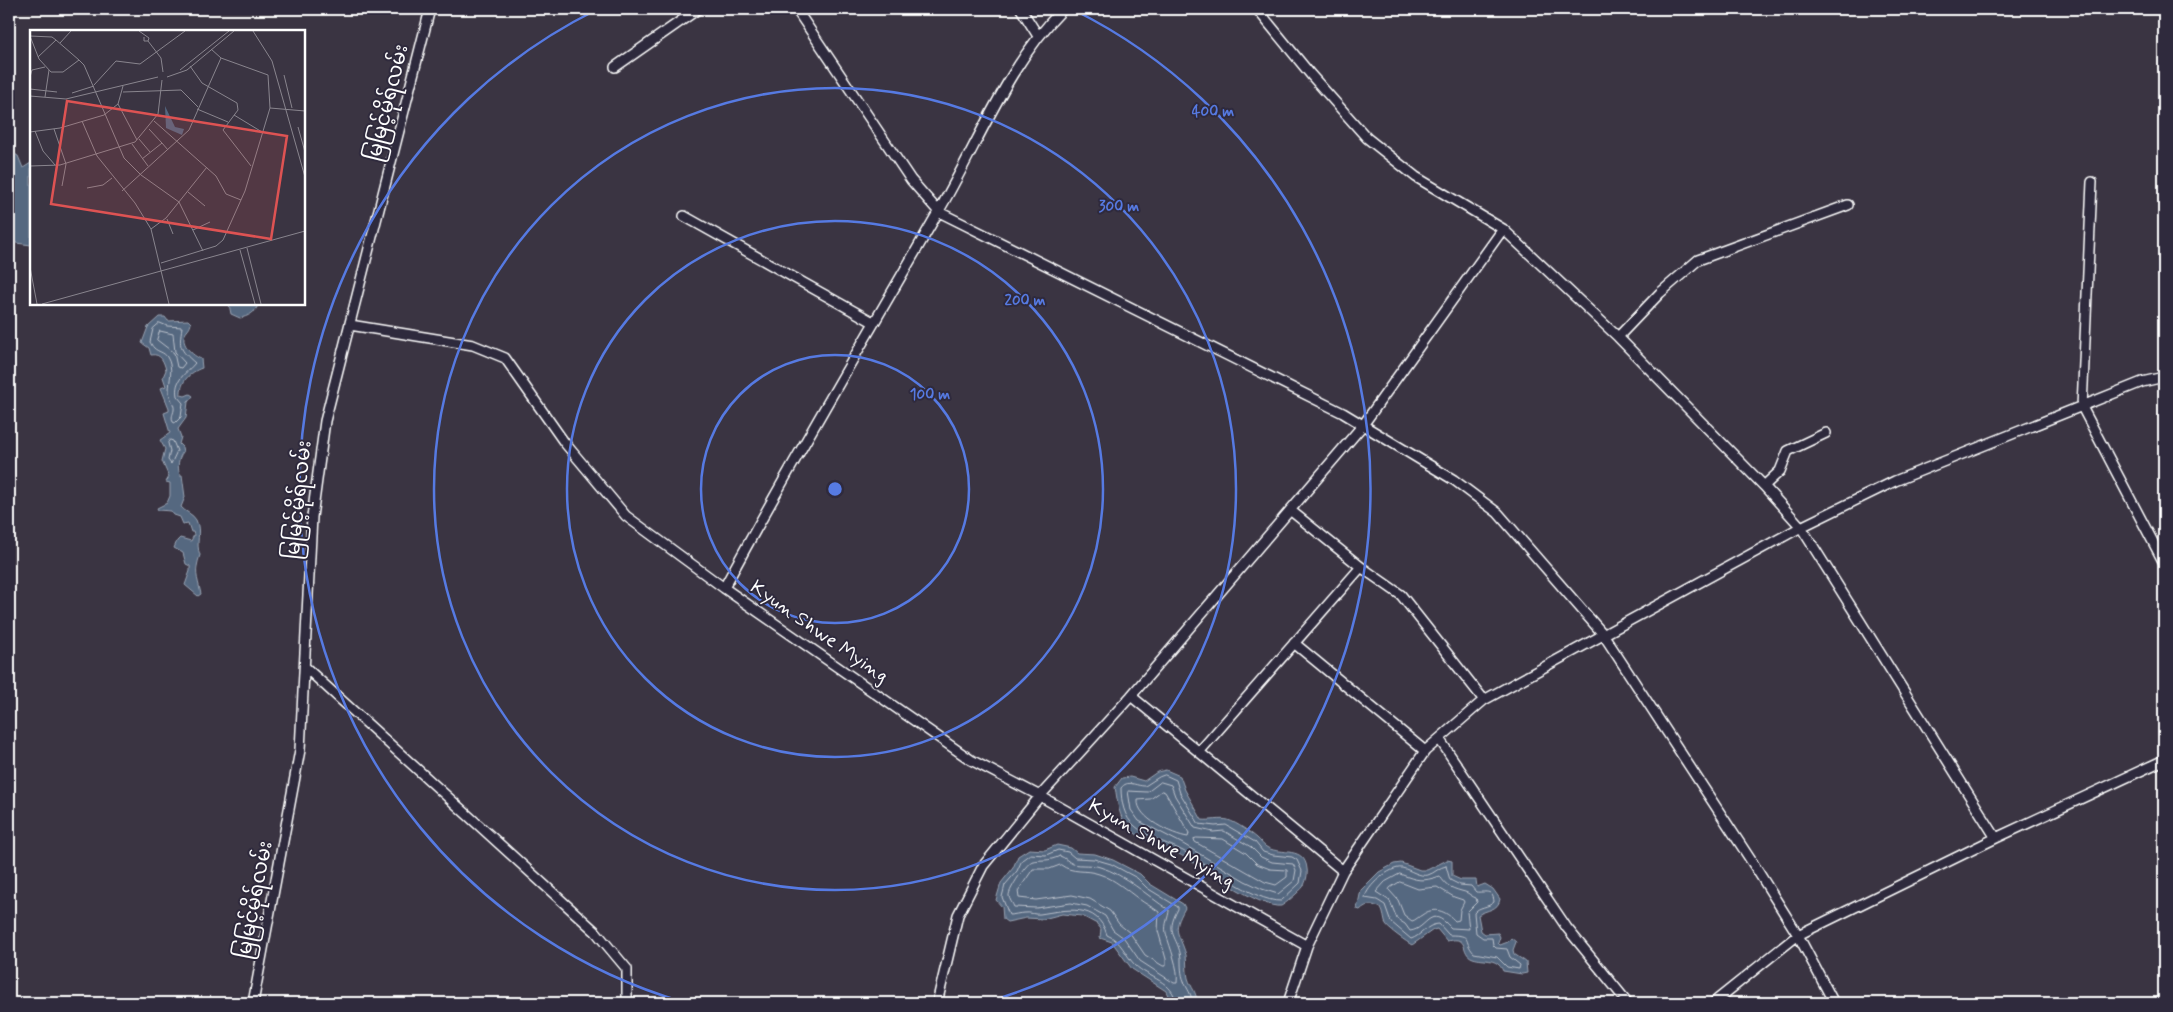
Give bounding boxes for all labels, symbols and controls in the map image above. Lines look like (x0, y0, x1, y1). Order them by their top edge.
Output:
inset map (30, 30, 305, 305)
street label: မြမြင့်မိုရ်လမ်း (359, 41, 417, 165)
text: 400 m (1192, 102, 1234, 122)
text: 300 m (1099, 197, 1139, 217)
text: 200 m (1005, 291, 1046, 311)
text: 100 m (910, 385, 950, 405)
street label: မြမြင့်မိုရ်လမ်း (277, 439, 321, 561)
centre of rings (826, 480, 844, 498)
street label: Kyun Shwe Mying (744, 574, 894, 690)
street label: Kyun Shwe Mying (1083, 793, 1239, 895)
street label: မြမြင့်မိုရ်လမ်း (228, 838, 282, 962)

